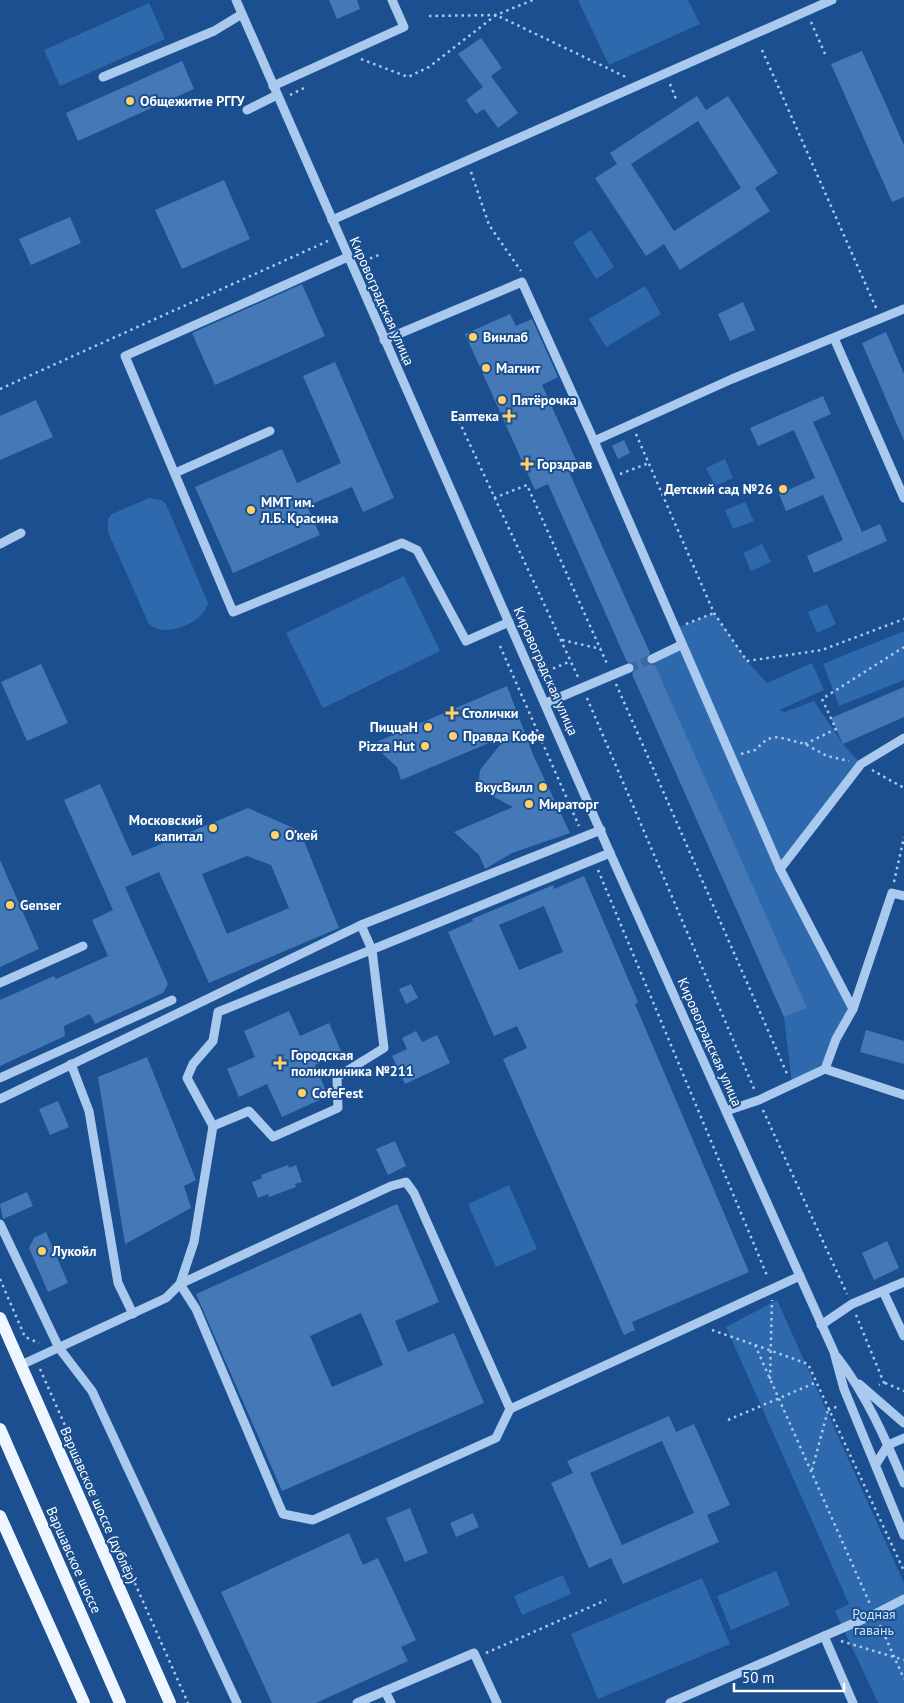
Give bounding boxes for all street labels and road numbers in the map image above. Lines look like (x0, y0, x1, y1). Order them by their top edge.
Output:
street label: Кировоградская улица (346, 234, 419, 368)
street label: Кировоградская улица (510, 604, 583, 738)
street label: Кировоградская улица (674, 975, 747, 1109)
street label: Варшавское шоссе (дублёр) (57, 1424, 141, 1586)
street label: Варшавское шоссе (43, 1504, 105, 1616)

